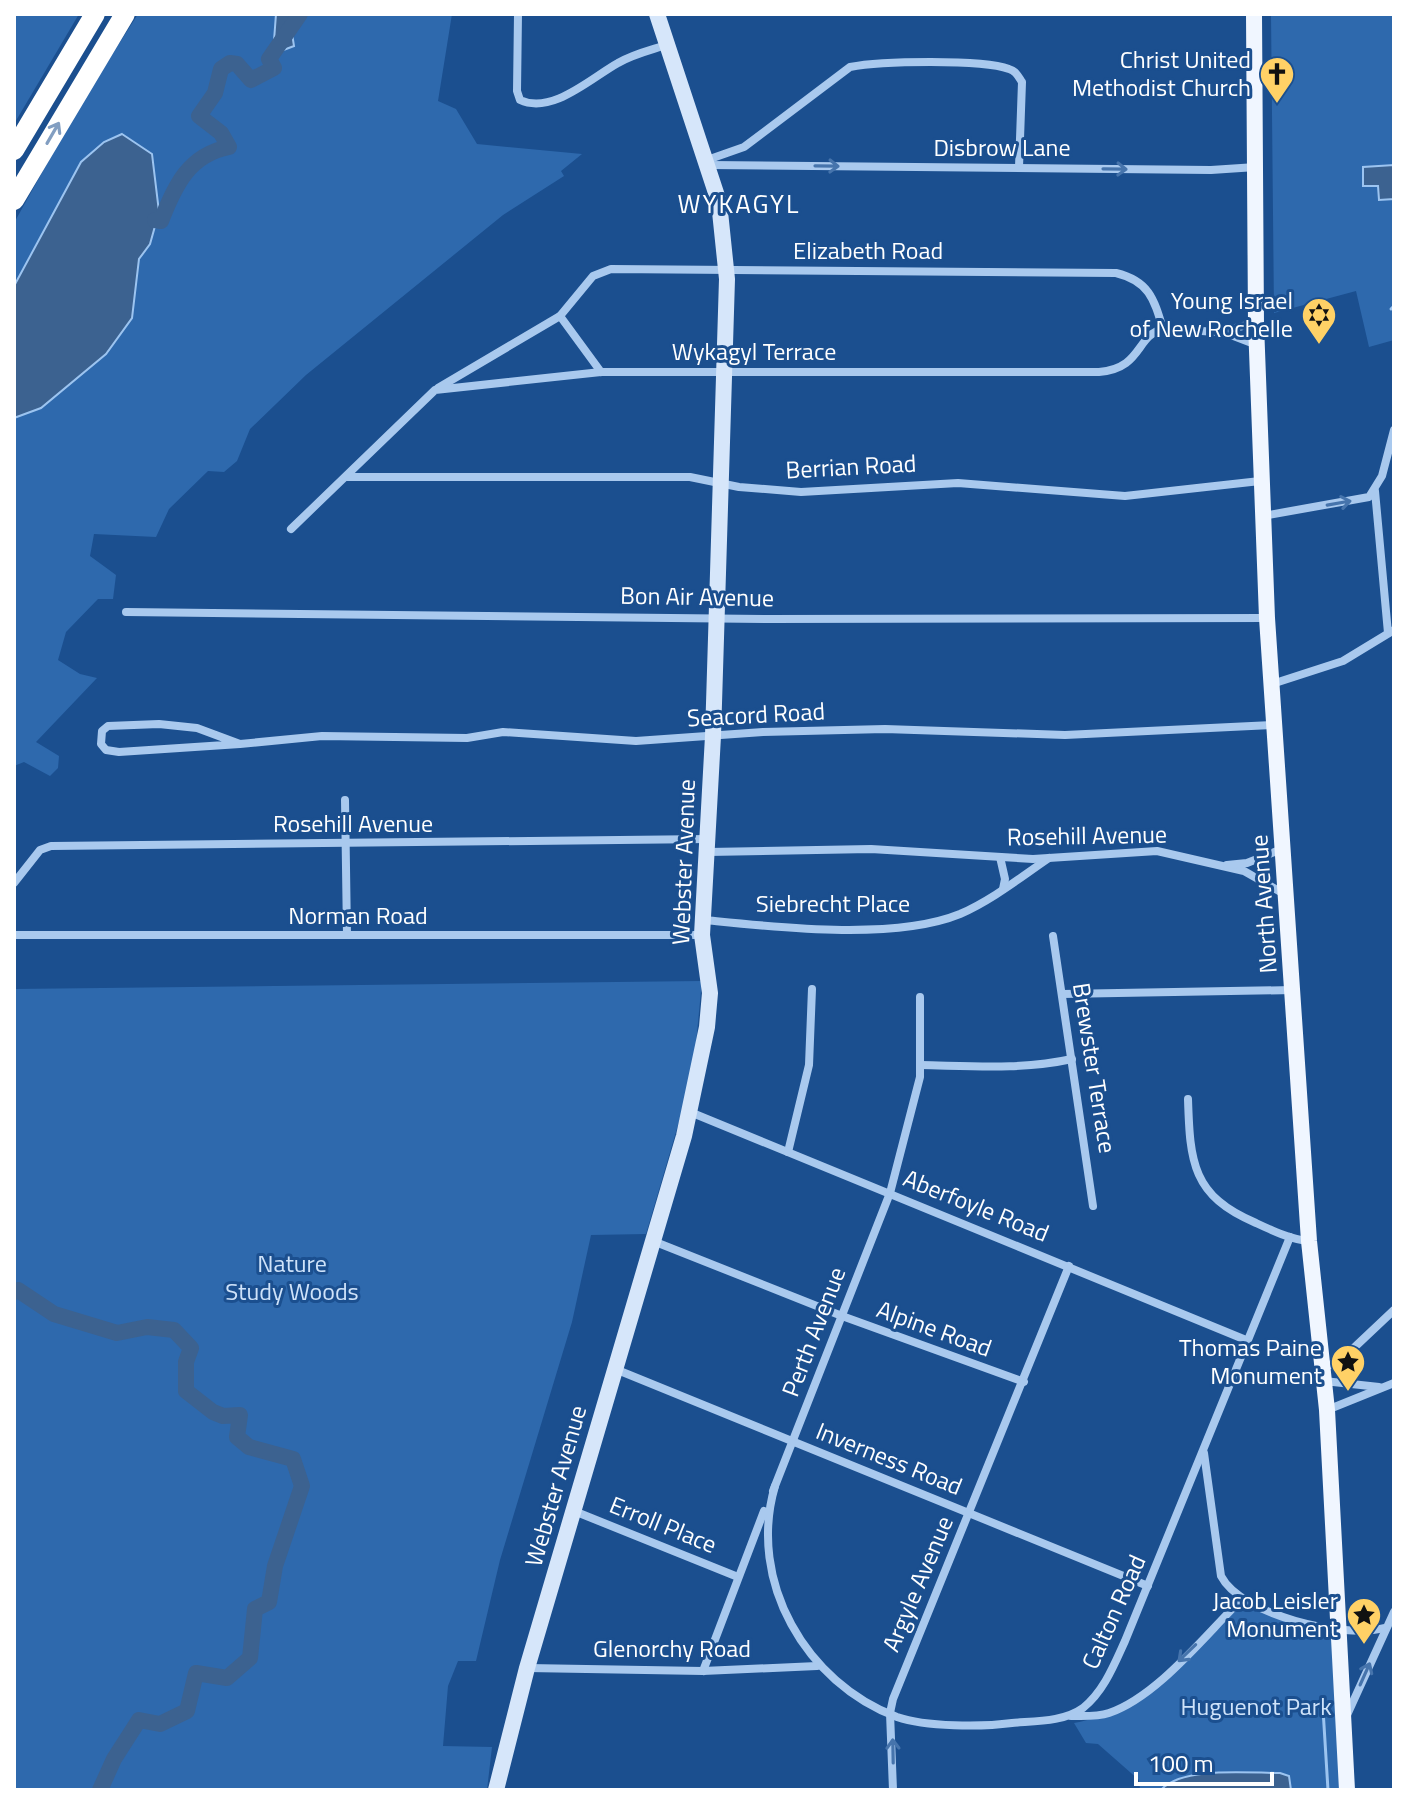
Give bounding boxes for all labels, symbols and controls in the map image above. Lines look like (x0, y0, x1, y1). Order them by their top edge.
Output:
place label: Christ United Methodist Church (1072, 41, 1251, 105)
church icon: Christ United Methodist Church (1258, 55, 1296, 105)
one-way arrow (45, 122, 61, 145)
street label: Disbrow Lane (933, 129, 1071, 165)
one-way arrow (813, 158, 840, 174)
one-way arrow (1101, 161, 1128, 176)
district label: WYKAGYL (677, 184, 801, 223)
street label: Elizabeth Road (793, 232, 943, 268)
place label: Young Israel of New Rochelle (1130, 282, 1293, 346)
synagogue icon: Young Israel of New Rochelle (1300, 296, 1338, 346)
street label: Wykagyl Terrace (672, 333, 836, 369)
street label: Berrian Road (785, 445, 917, 487)
one-way arrow (1326, 495, 1351, 510)
street label: Bon Air Avenue (620, 577, 774, 615)
street label: Seacord Road (686, 692, 826, 736)
street label: Webster Avenue (662, 778, 704, 945)
street label: Rosehill Avenue (273, 805, 433, 841)
street label: Rosehill Avenue (1007, 816, 1167, 854)
street label: North Avenue (1240, 834, 1286, 975)
street label: Siebrecht Place (756, 885, 910, 921)
street label: Norman Road (288, 897, 428, 933)
street label: Brewster Terrace (1064, 980, 1126, 1156)
street label: Aberfoyle Road (898, 1160, 1055, 1251)
park label: Nature Study Woods (225, 1245, 359, 1309)
street label: Perth Avenue (772, 1262, 854, 1402)
street label: Alpine Road (872, 1291, 997, 1365)
place label: Thomas Paine Monument (1179, 1329, 1323, 1393)
place icon: Thomas Paine Monument (1329, 1343, 1367, 1393)
street label: Webster Avenue (515, 1401, 595, 1570)
street label: Inverness Road (811, 1412, 968, 1504)
street label: Erroll Place (604, 1486, 722, 1562)
street label: Argyle Avenue (872, 1510, 962, 1657)
street label: Calton Road (1072, 1549, 1154, 1675)
place label: Jacob Leisler Monument (1212, 1582, 1339, 1646)
place icon: Jacob Leisler Monument (1345, 1596, 1383, 1646)
street label: Glenorchy Road (593, 1630, 751, 1666)
one-way arrow (1178, 1643, 1197, 1662)
one-way arrow (1358, 1662, 1373, 1687)
park label: Huguenot Park (1180, 1688, 1332, 1724)
scale bar (1136, 1736, 1272, 1786)
one-way arrow (885, 1738, 901, 1765)
text: 100 m (1148, 1745, 1214, 1781)

